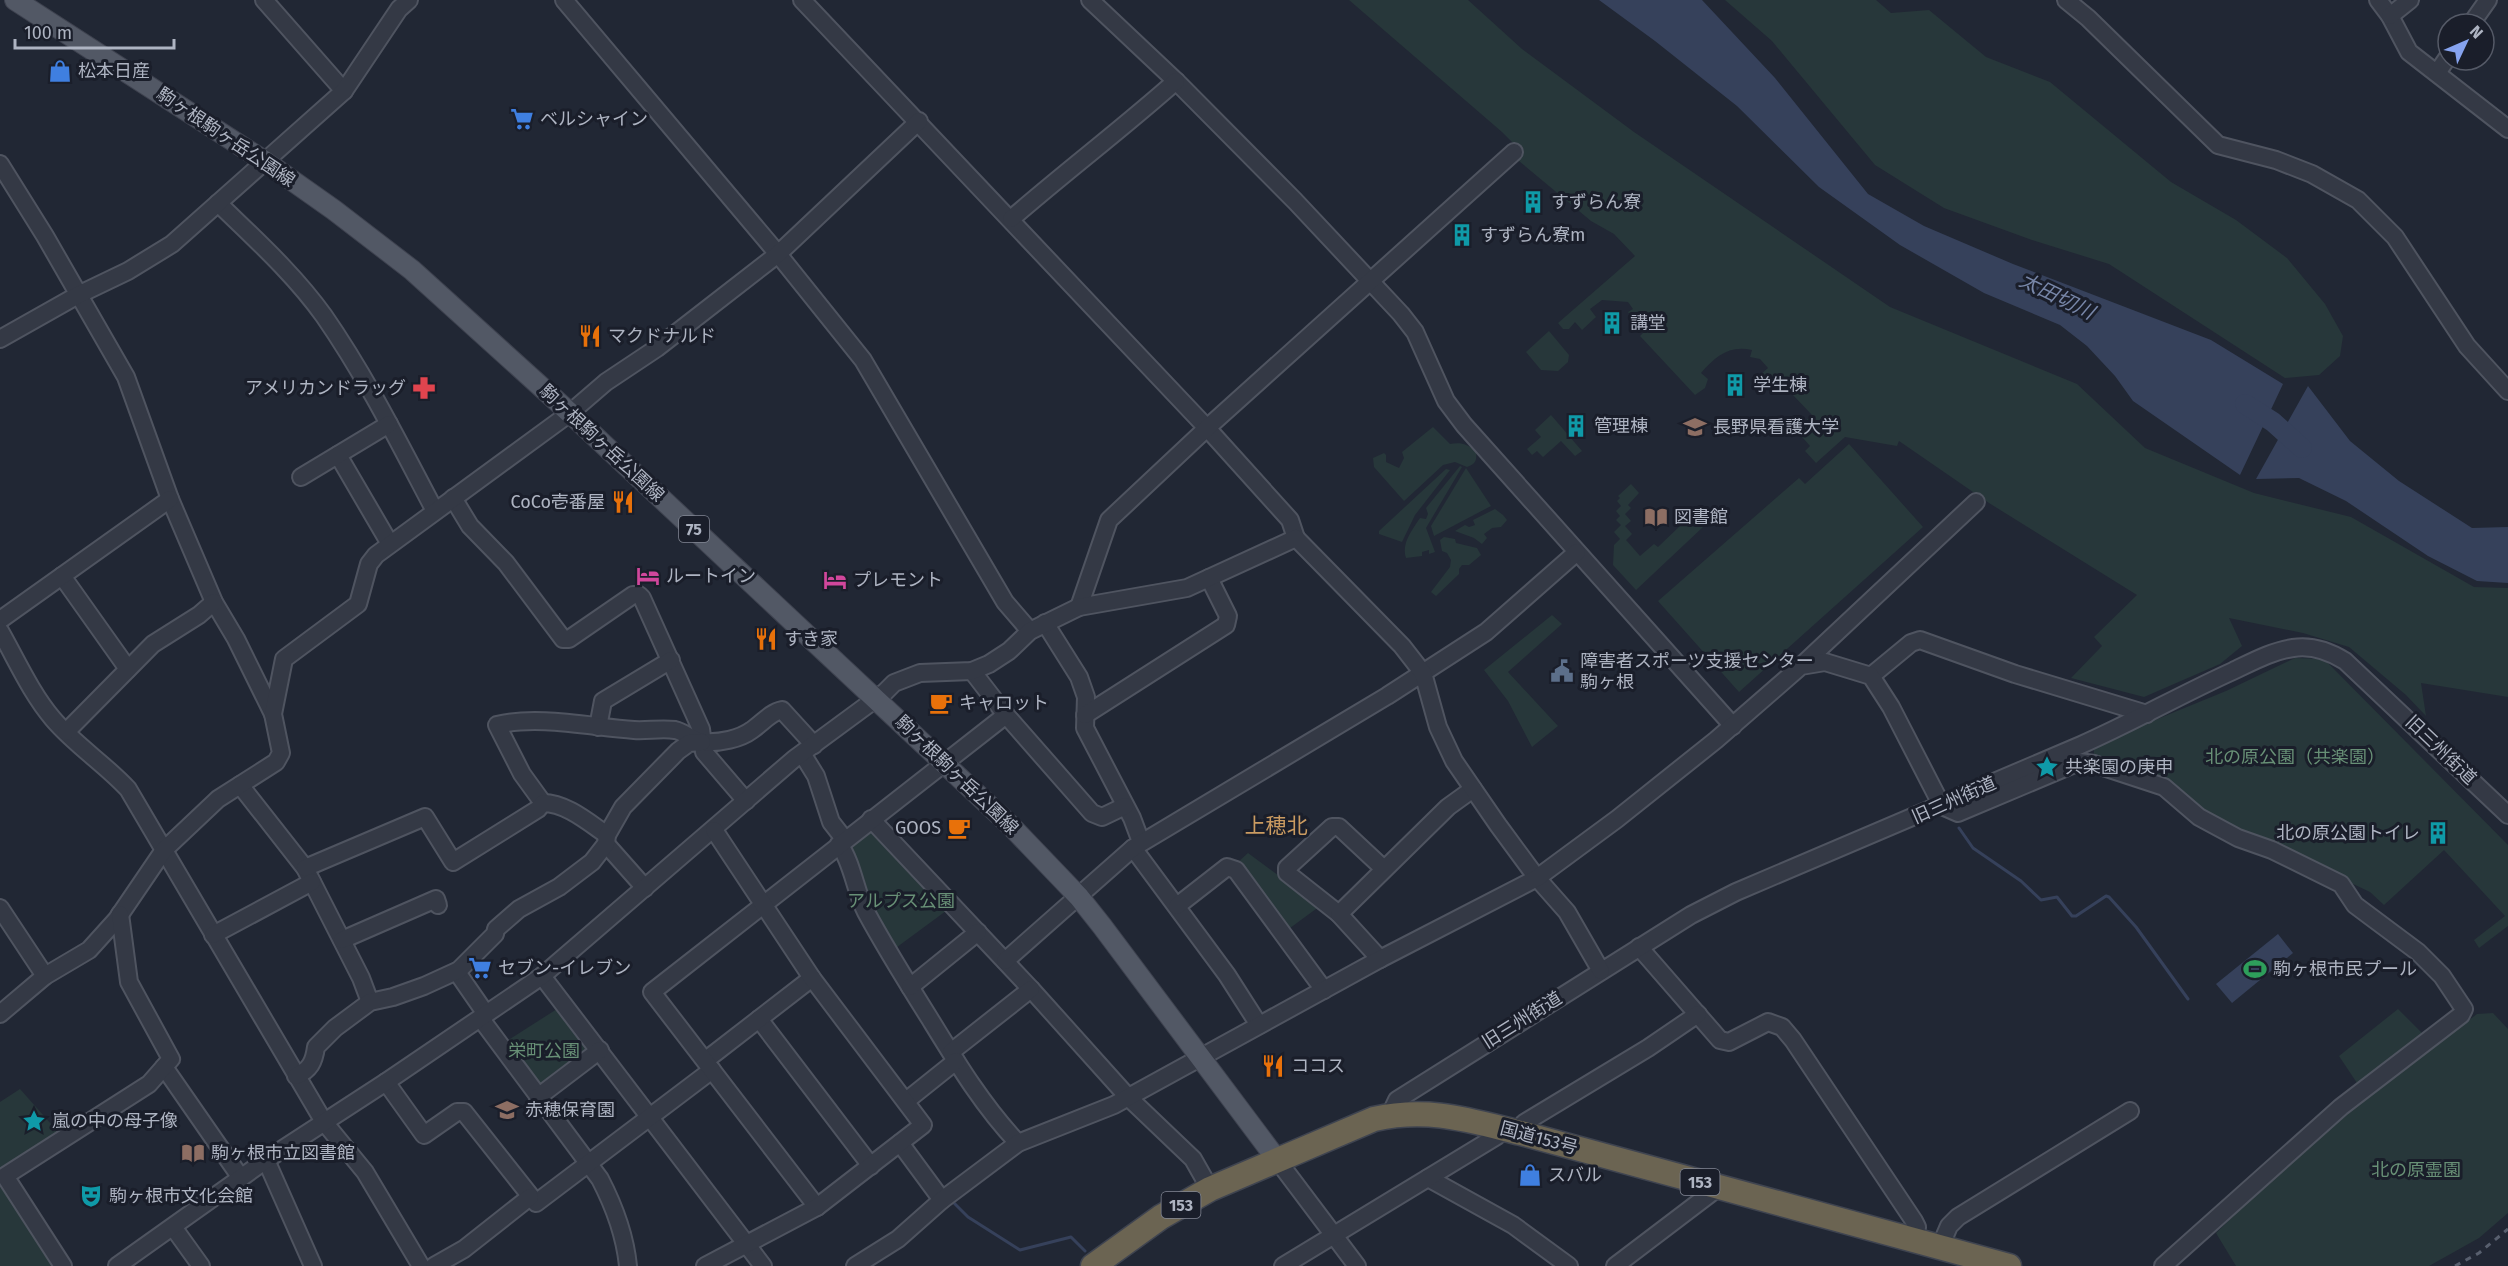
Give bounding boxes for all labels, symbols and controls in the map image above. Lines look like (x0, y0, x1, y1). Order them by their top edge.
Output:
scale bar (15, 12, 174, 50)
north arrow (2436, 12, 2496, 72)
text: 100 m (24, 22, 72, 44)
text: N (2466, 22, 2487, 42)
shop icon: 松本日産 (47, 58, 73, 84)
place label: 松本日産 (78, 60, 150, 82)
street label: 駒ヶ根駒ヶ岳公園線 (153, 83, 299, 191)
supermarket icon: ベルシャイン (509, 106, 535, 132)
place label: ベルシャイン (540, 108, 648, 130)
building icon: すずらん寮 (1520, 189, 1546, 215)
place label: すずらん寮 (1551, 191, 1641, 213)
building icon: すずらん寮m (1449, 222, 1475, 248)
place label: すずらん寮m (1480, 224, 1585, 246)
water label: 太田切川 (2016, 268, 2100, 325)
building icon: 講堂 (1599, 310, 1625, 336)
place label: 講堂 (1630, 312, 1666, 334)
restaurant icon: マクドナルド (577, 323, 603, 349)
place label: マクドナルド (608, 325, 716, 347)
building icon: 学生棟 (1722, 372, 1748, 398)
place label: 学生棟 (1753, 374, 1807, 396)
pharmacy icon: アメリカンドラッグ (411, 375, 437, 401)
place label: アメリカンドラッグ (245, 377, 406, 399)
street label: 駒ヶ根駒ヶ岳公園線 (535, 380, 669, 506)
building icon: 管理棟 (1563, 413, 1589, 439)
school or university icon: 長野県看護大学 (1682, 414, 1708, 440)
place label: 管理棟 (1594, 415, 1648, 437)
place label: 長野県看護大学 (1713, 416, 1839, 438)
restaurant icon: CoCo壱番屋 (610, 489, 636, 515)
place label: CoCo壱番屋 (511, 491, 605, 513)
library icon: 図書館 (1643, 504, 1669, 530)
place label: 図書館 (1674, 506, 1728, 528)
road number: 75 (679, 516, 709, 542)
hotel icon: ルートイン (635, 563, 661, 589)
place label: ルートイン (666, 565, 756, 587)
hotel icon: プレモント (822, 567, 848, 593)
place label: プレモント (853, 569, 943, 591)
restaurant icon: すき家 (753, 626, 779, 652)
place label: すき家 (784, 628, 838, 650)
place label: 障害者スポーツ支援センター 駒ヶ根 (1580, 650, 1814, 693)
public building icon: 障害者スポーツ支援センター 駒ヶ根 (1549, 658, 1575, 684)
cafe icon: キャロット (928, 690, 954, 716)
place label: キャロット (959, 692, 1049, 714)
street label: 駒ヶ根駒ヶ岳公園線 (891, 711, 1023, 839)
street label: 旧三州街道 (2401, 711, 2481, 789)
park label: 北の原公園（共楽園） (2205, 746, 2385, 768)
place icon: 共楽園の庚申 (2034, 754, 2060, 780)
place label: 共楽園の庚申 (2065, 756, 2173, 778)
street label: 旧三州街道 (1908, 772, 2000, 828)
district label: 上穂北 (1245, 813, 1308, 839)
cafe icon: GOOS (946, 815, 972, 841)
place label: GOOS (895, 817, 941, 839)
building icon: 北の原公園トイレ (2425, 820, 2451, 846)
place label: 北の原公園トイレ (2276, 822, 2420, 844)
park label: アルプス公園 (847, 890, 955, 912)
supermarket icon: セブン-イレブン (467, 955, 493, 981)
sports icon: 駒ヶ根市民プール (2242, 956, 2268, 982)
place label: セブン-イレブン (498, 957, 631, 979)
place label: 駒ヶ根市民プール (2273, 958, 2417, 980)
street label: 旧三州街道 (1478, 987, 1566, 1053)
park label: 栄町公園 (508, 1040, 580, 1062)
restaurant icon: ココス (1260, 1053, 1286, 1079)
place label: ココス (1291, 1055, 1345, 1077)
school or university icon: 赤穂保育園 (494, 1097, 520, 1123)
place label: 赤穂保育園 (525, 1099, 615, 1121)
place icon: 嵐の中の母子像 (21, 1108, 47, 1134)
place label: 嵐の中の母子像 (52, 1110, 178, 1132)
street label: 国道153号 (1498, 1117, 1580, 1159)
library icon: 駒ヶ根市立図書館 (180, 1140, 206, 1166)
place label: 駒ヶ根市立図書館 (211, 1142, 355, 1164)
park label: 北の原霊園 (2371, 1159, 2461, 1181)
shop icon: スバル (1517, 1162, 1543, 1188)
place label: スバル (1548, 1164, 1602, 1186)
road number: 153 (1680, 1169, 1720, 1195)
theatre icon: 駒ヶ根市文化会館 (78, 1183, 104, 1209)
place label: 駒ヶ根市文化会館 (109, 1185, 253, 1207)
road number: 153 (1162, 1192, 1200, 1218)

